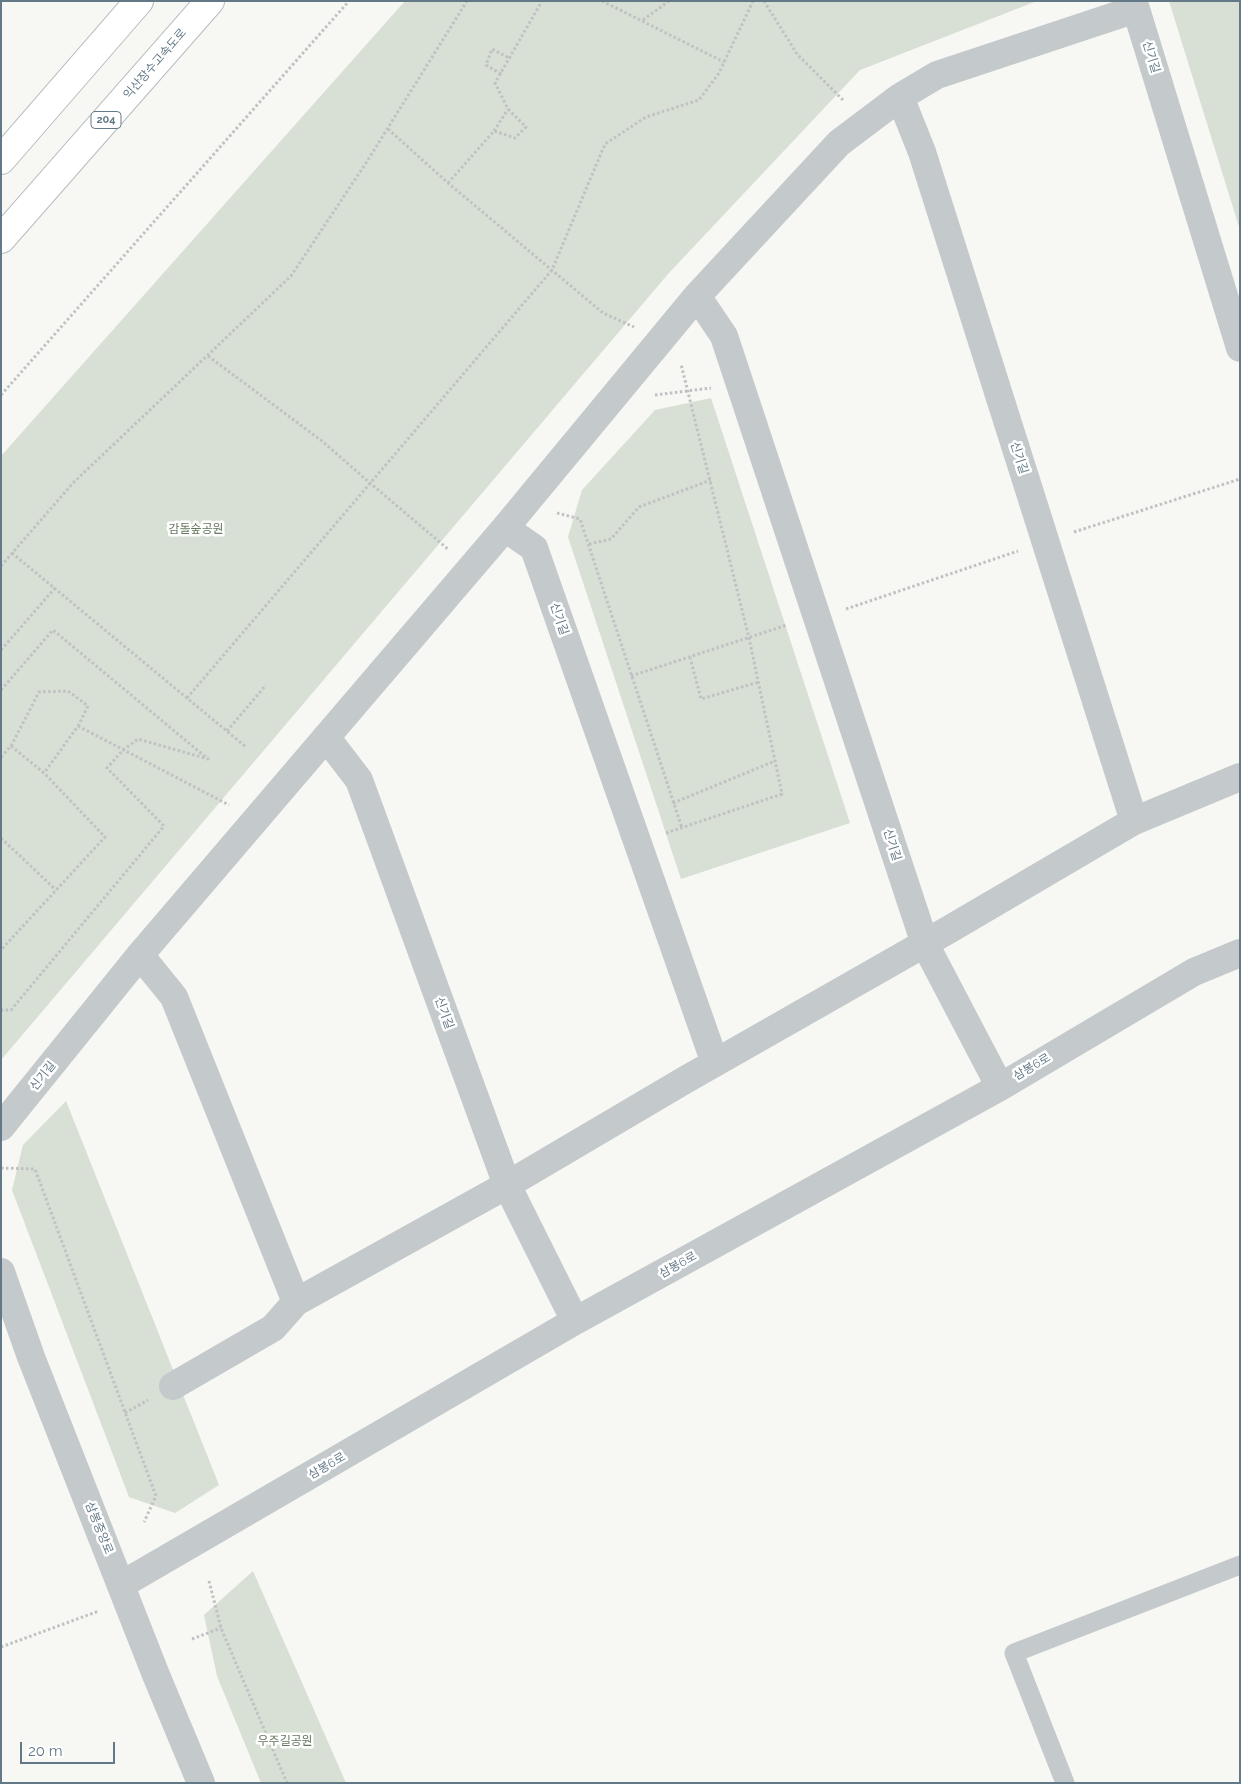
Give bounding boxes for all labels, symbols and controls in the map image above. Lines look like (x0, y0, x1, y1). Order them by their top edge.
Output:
street label: 익산장수고속도로 (121, 26, 189, 102)
street label: 신기길 (1139, 39, 1163, 75)
road number: 204 (91, 112, 121, 128)
street label: 신기길 (1007, 440, 1031, 476)
park label: 감돌숲공원 (168, 522, 224, 536)
street label: 신기길 (547, 601, 571, 637)
street label: 신기길 (880, 827, 904, 863)
street label: 신기길 (432, 995, 456, 1031)
street label: 삼봉6로 (1011, 1050, 1053, 1084)
street label: 신기길 (27, 1059, 59, 1093)
street label: 삼봉6로 (657, 1249, 699, 1281)
street label: 삼봉6로 (306, 1450, 348, 1482)
street label: 삼봉중앙로 (82, 1500, 116, 1556)
scale bar (22, 1732, 118, 1764)
park label: 우주길공원 (257, 1734, 313, 1748)
text: 20 m (28, 1742, 63, 1760)

